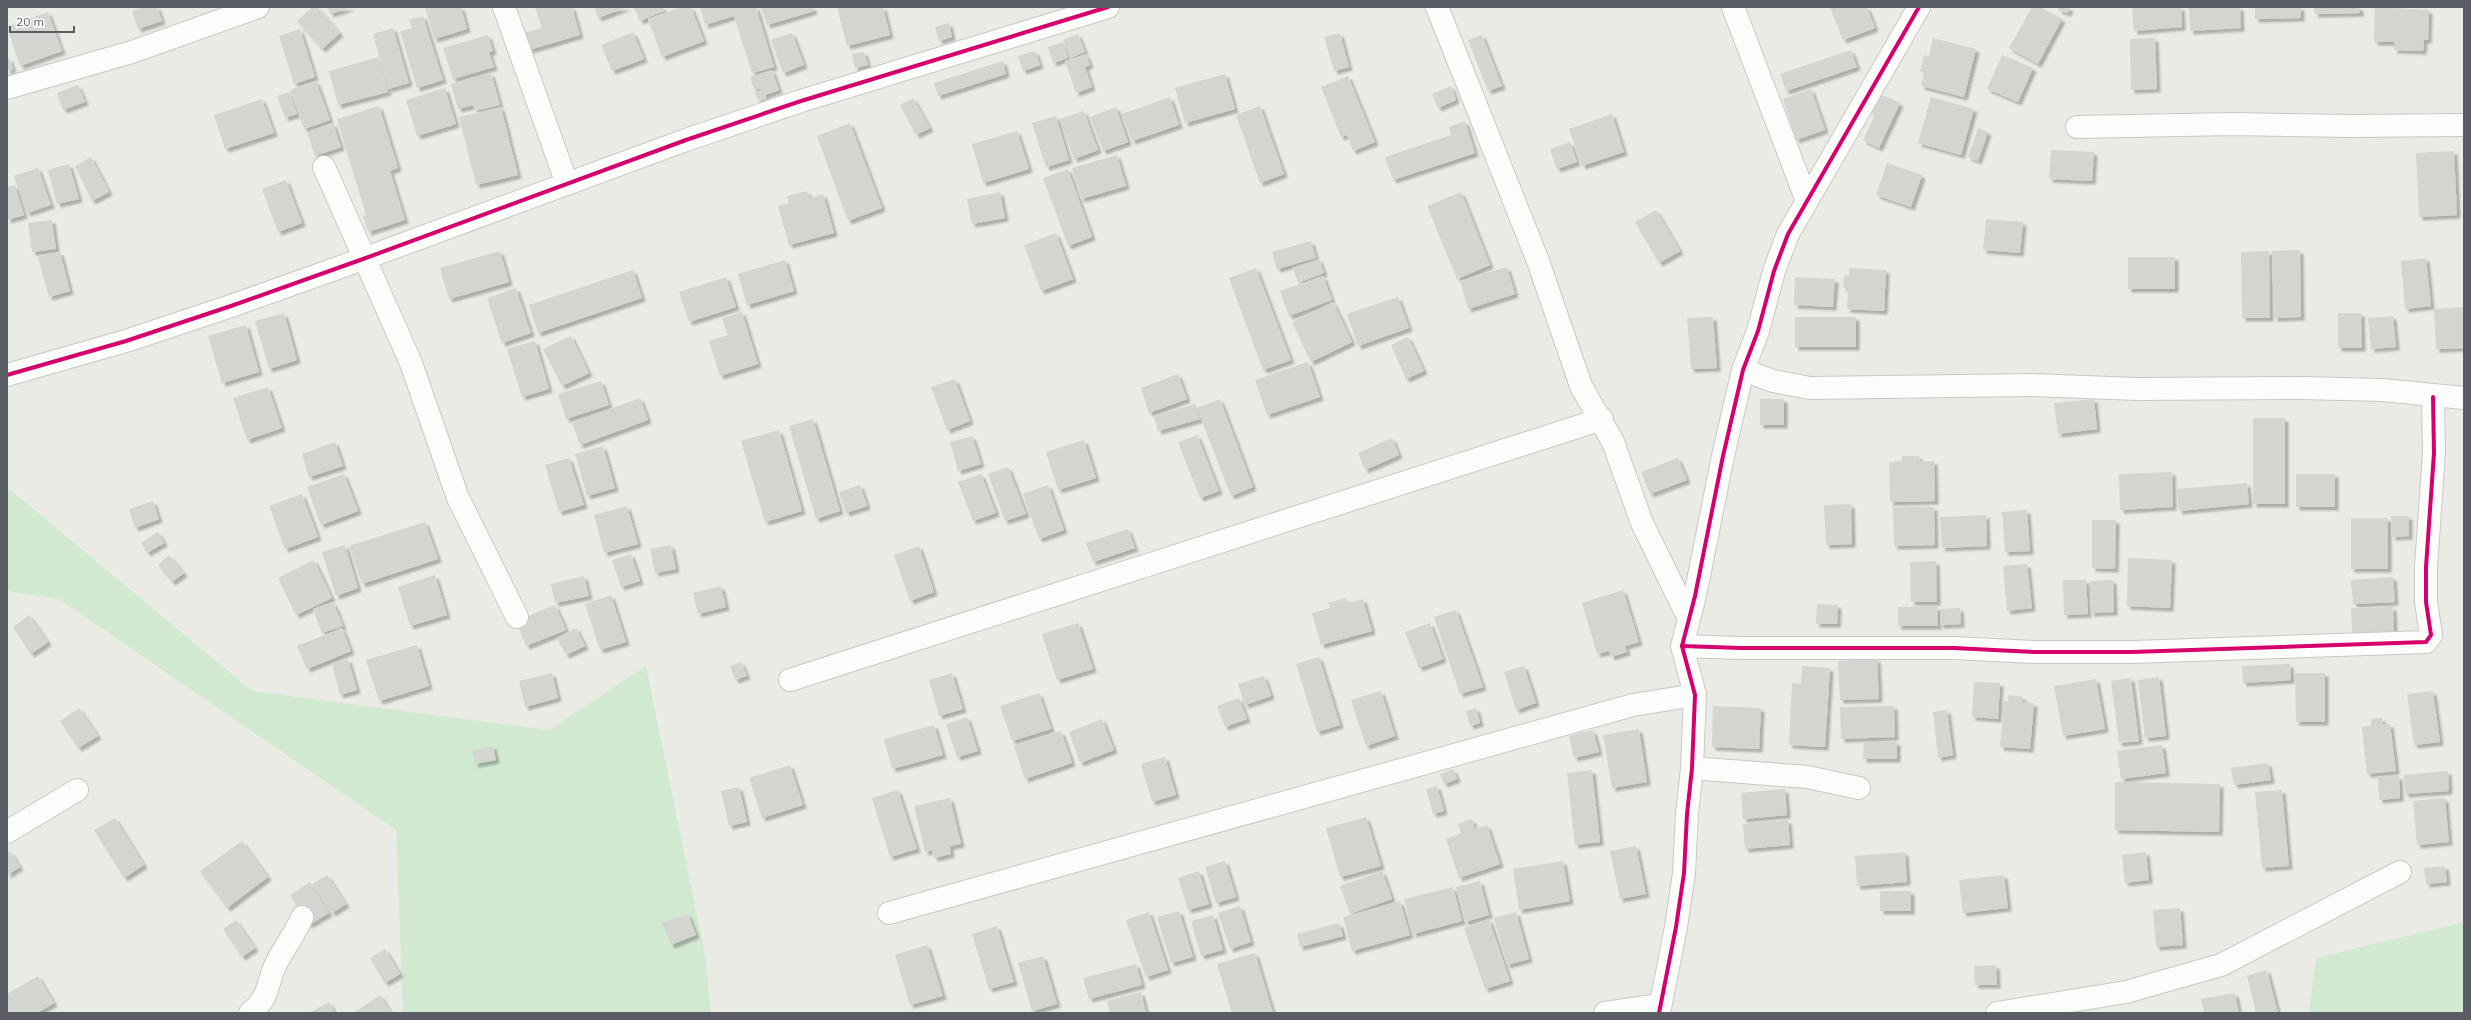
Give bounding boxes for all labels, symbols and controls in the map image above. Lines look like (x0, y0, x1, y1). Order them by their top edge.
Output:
scale bar (10, 8, 74, 34)
text: 20 m (16, 14, 44, 29)

